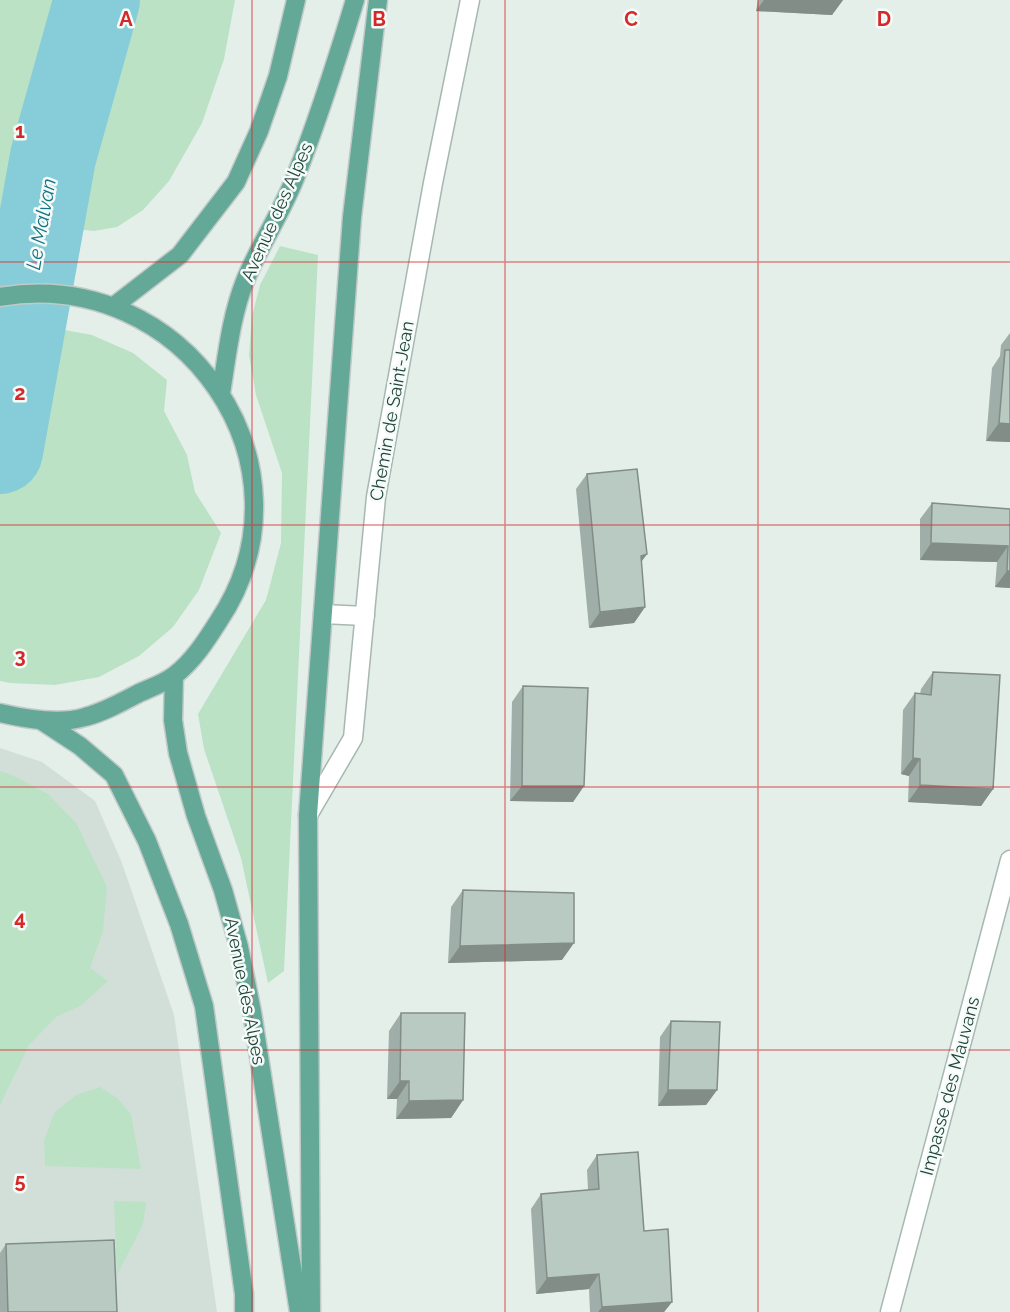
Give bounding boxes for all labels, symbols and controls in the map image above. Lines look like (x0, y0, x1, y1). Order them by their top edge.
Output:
text: A (119, 7, 133, 31)
text: B (372, 7, 386, 31)
text: C (624, 7, 638, 31)
text: D (877, 7, 891, 31)
text: 1 (15, 119, 25, 143)
street label: Avenue des Alpes (237, 139, 317, 284)
water label: Le Malvan (21, 176, 61, 272)
street label: Chemin de Saint-Jean (365, 319, 418, 503)
text: 2 (14, 381, 26, 405)
text: 3 (14, 644, 26, 668)
text: 4 (14, 906, 26, 930)
street label: Avenue des Alpes (221, 915, 270, 1067)
street label: Impasse des Mauvans (916, 994, 984, 1177)
text: 5 (14, 1169, 26, 1193)

